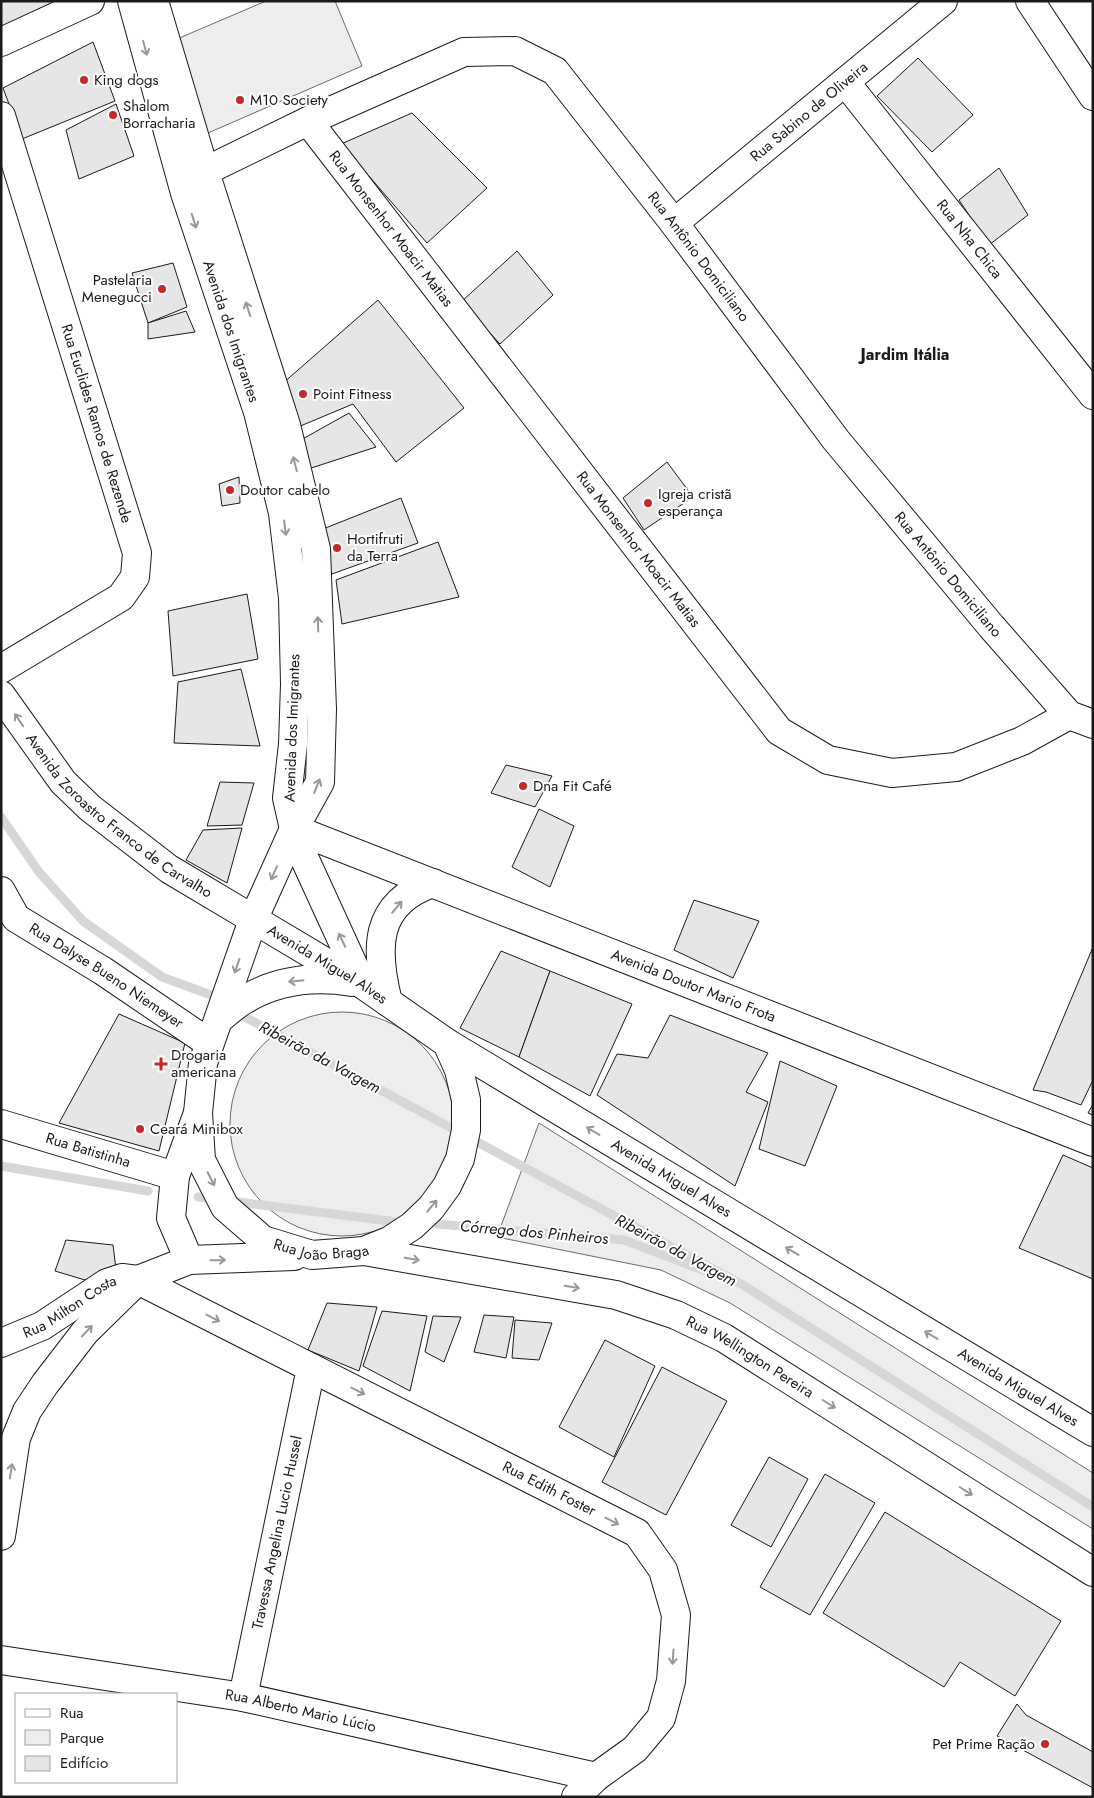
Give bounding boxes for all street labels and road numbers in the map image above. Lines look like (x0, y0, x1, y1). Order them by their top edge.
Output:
street label: Rua Sabino de Oliveira (745, 56, 873, 167)
street label: Rua Monsenhor Moacir Matias (324, 146, 459, 311)
street label: Rua Antônio Domiciliano (642, 187, 755, 326)
street label: Rua Nha Chica (931, 195, 1008, 283)
street label: Avenida dos Imigrantes (197, 258, 265, 405)
street label: Rua Euclides Ramos de Rezende (55, 321, 138, 526)
street label: Rua Monsenhor Moacir Matias (571, 466, 706, 632)
street label: Rua Antônio Domiciliano (889, 507, 1007, 642)
street label: Avenida dos Imigrantes (278, 654, 306, 802)
street label: Avenida Zoroastro Franco de Carvalho (21, 729, 216, 903)
street label: Rua Dalyse Bueno Niemeyer (25, 917, 189, 1034)
street label: Avenida Miguel Alves (263, 919, 392, 1009)
street label: Avenida Doutor Mario Frota (608, 943, 779, 1028)
street label: Rua Batistinha (43, 1127, 133, 1173)
street label: Avenida Miguel Alves (607, 1133, 736, 1223)
street label: Rua João Braga (271, 1233, 372, 1266)
street label: Rua Milton Costa (19, 1270, 119, 1344)
street label: Rua Wellington Pereira (682, 1310, 818, 1403)
street label: Avenida Miguel Alves (954, 1342, 1083, 1432)
street label: Travessa Angelina Lucio Hussel (246, 1434, 308, 1631)
street label: Rua Edith Foster (498, 1455, 601, 1522)
street label: Rua Alberto Mario Lúcio (224, 1683, 378, 1738)

